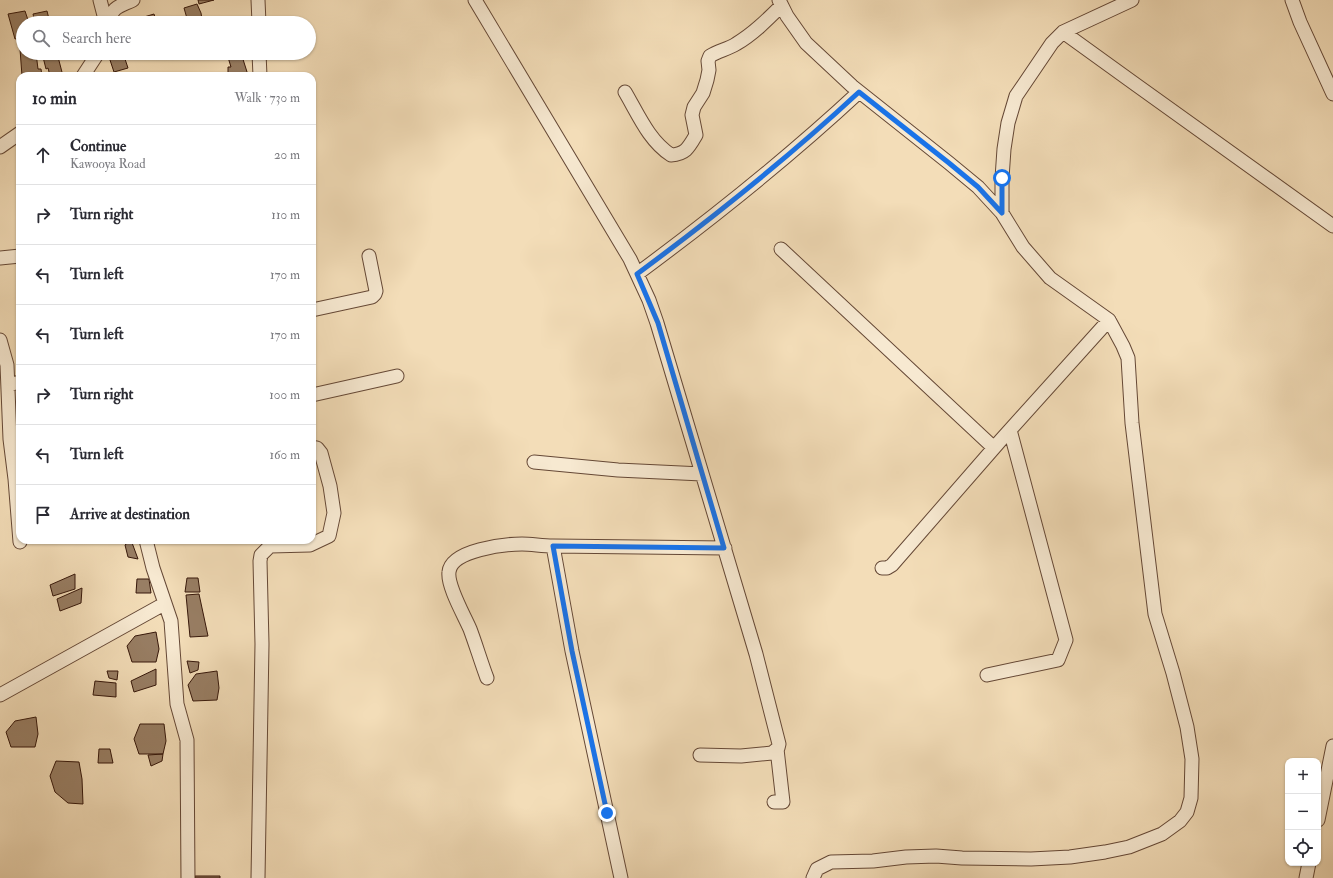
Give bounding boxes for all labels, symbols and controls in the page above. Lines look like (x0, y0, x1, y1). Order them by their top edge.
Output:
search box (16, 16, 316, 60)
icon: search (30, 27, 52, 49)
text: Search here (62, 29, 131, 48)
text: 10 min (32, 88, 77, 109)
text: Walk · 730 m (235, 90, 300, 106)
text: Continue (70, 137, 126, 156)
icon: ahead (32, 144, 54, 166)
text: 20 m (274, 147, 300, 163)
text: Kawooya Road (70, 156, 146, 172)
route start (993, 169, 1011, 187)
icon: right (32, 204, 54, 226)
text: Turn right (70, 205, 133, 224)
text: 110 m (271, 207, 300, 223)
icon: left (32, 264, 54, 286)
text: Turn left (70, 265, 124, 284)
text: 170 m (270, 267, 300, 283)
icon: left (32, 324, 54, 346)
text: Turn left (70, 325, 124, 344)
text: 170 m (270, 327, 300, 343)
icon: right (32, 384, 54, 406)
text: Turn right (70, 385, 133, 404)
text: 100 m (269, 387, 300, 403)
icon: left (32, 444, 54, 466)
text: Turn left (70, 445, 124, 464)
text: 160 m (269, 447, 300, 463)
icon: arrive (32, 504, 54, 526)
text: Arrive at destination (70, 505, 190, 524)
map controls (1285, 758, 1321, 866)
button: + (1285, 758, 1321, 794)
button: − (1285, 794, 1321, 830)
route end (598, 804, 616, 822)
button: locate (1285, 830, 1321, 866)

